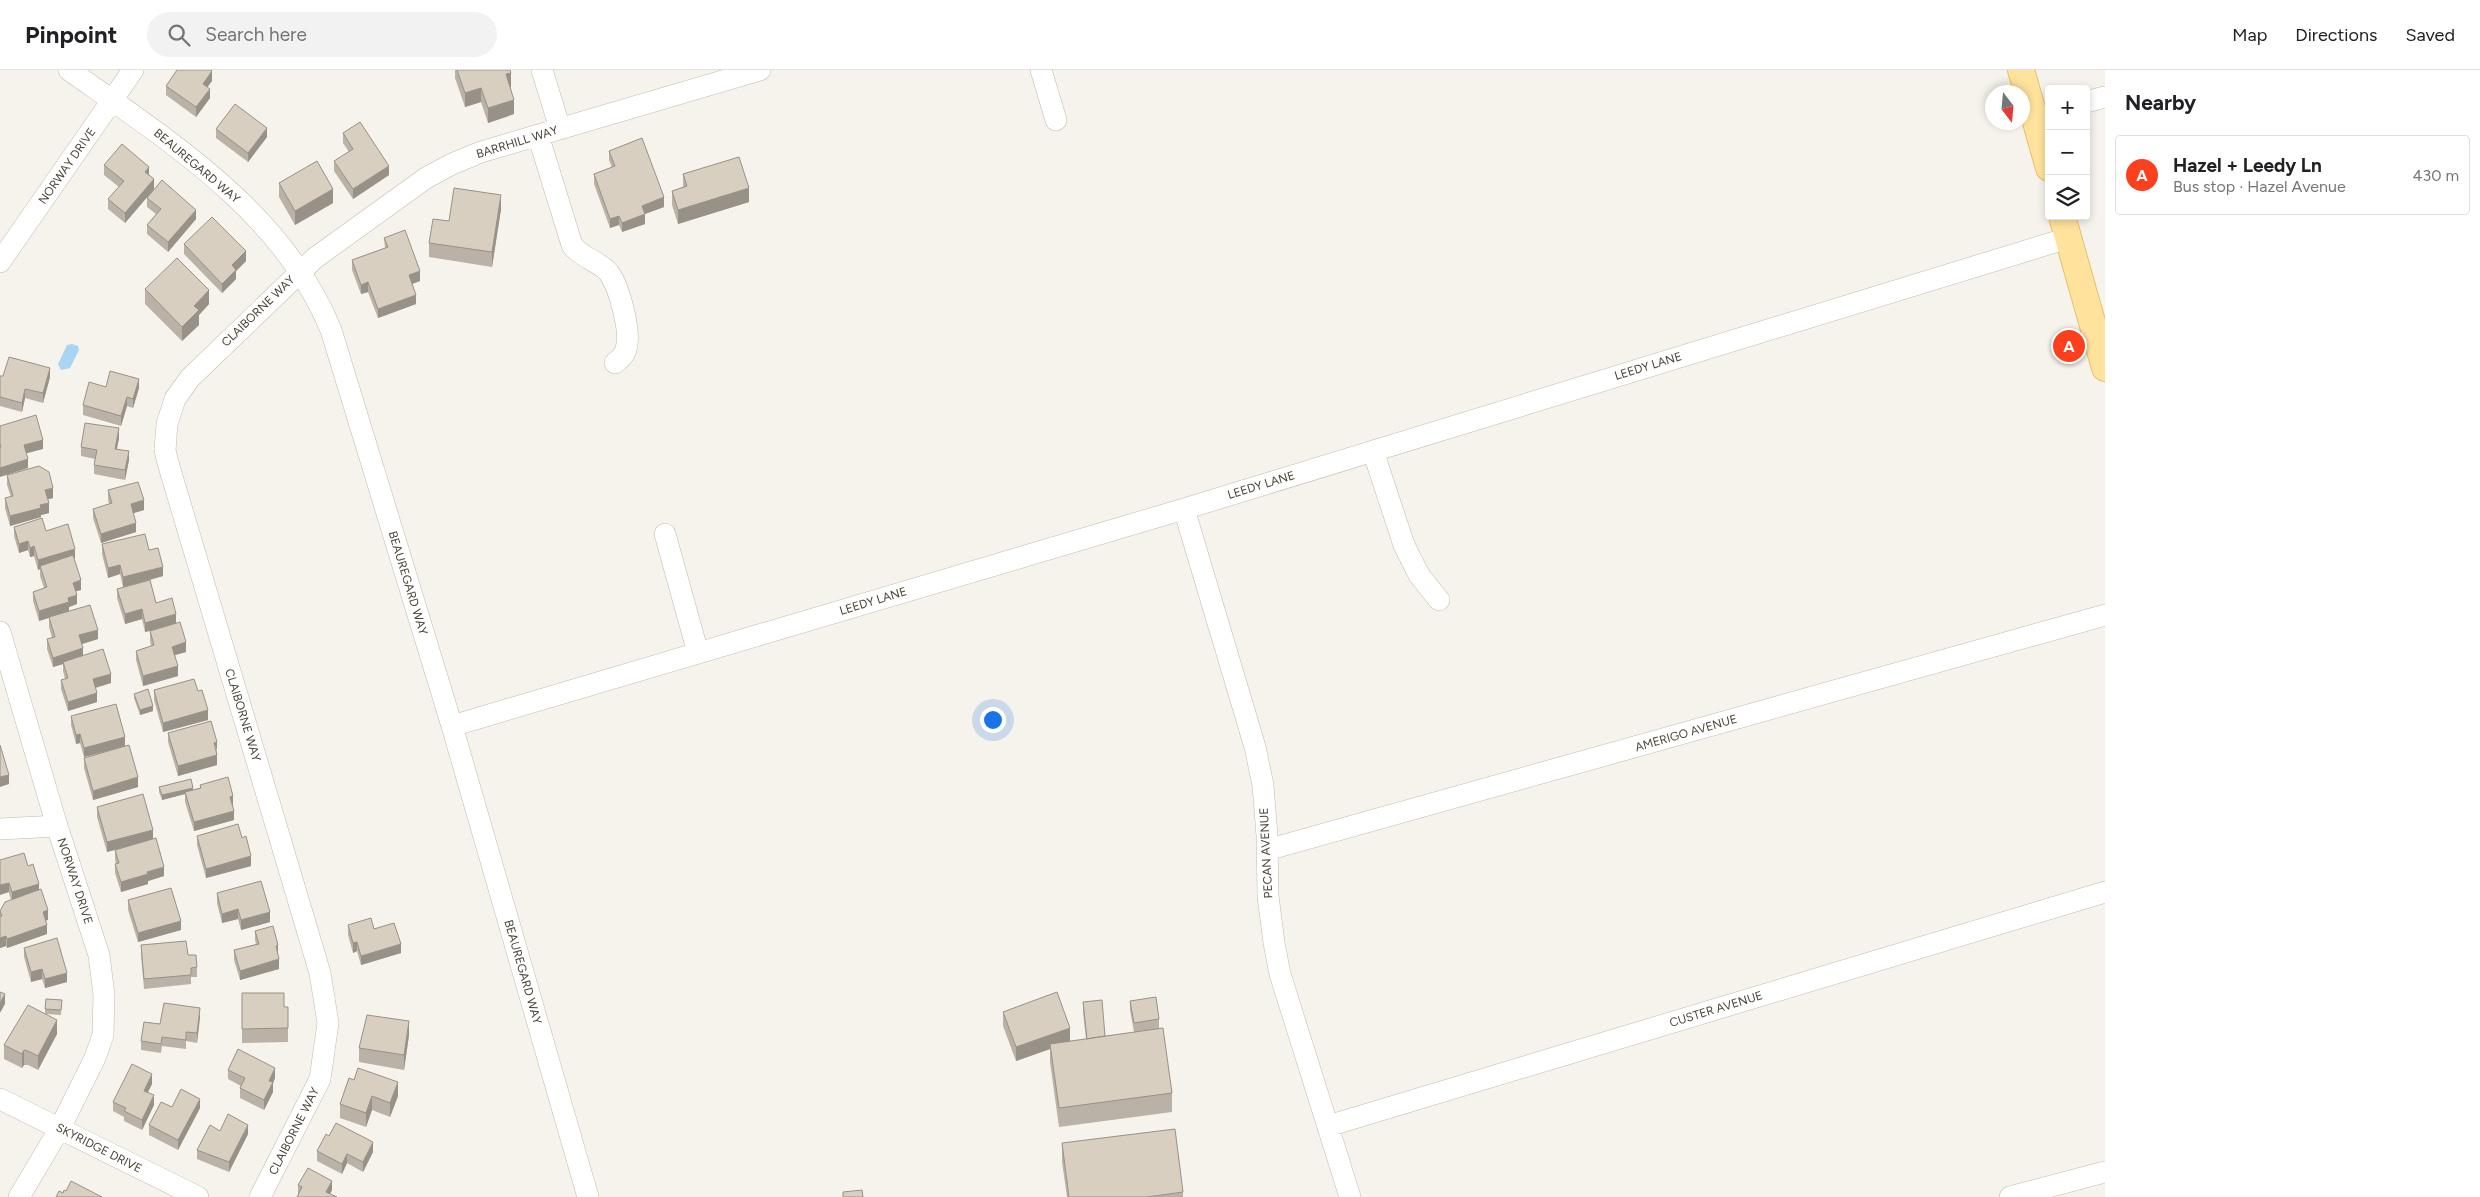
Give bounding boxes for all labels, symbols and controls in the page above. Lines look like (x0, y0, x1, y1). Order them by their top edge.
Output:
search box (147, 12, 497, 57)
text: Pinpoint (25, 20, 117, 49)
icon: search (165, 21, 193, 49)
text: Search here (205, 23, 307, 46)
text: Map (2232, 24, 2267, 46)
text: Directions (2295, 24, 2377, 46)
text: Saved (2405, 24, 2455, 46)
north arrow (1985, 85, 2030, 130)
map controls (2045, 85, 2090, 220)
button: + (2045, 85, 2090, 130)
text: Nearby (2125, 90, 2196, 115)
street label: BARRHILL WAY (475, 123, 560, 161)
street label: NORWAY DRIVE (35, 125, 99, 207)
street label: BEAUREGARD WAY (151, 126, 243, 207)
button: − (2045, 130, 2090, 175)
text: Hazel + Leedy Ln (2173, 154, 2322, 177)
text: A (2136, 166, 2148, 185)
text: 430 m (2413, 166, 2459, 185)
button: layers (2045, 175, 2090, 220)
text: Bus stop · Hazel Avenue (2173, 177, 2346, 196)
street label: CLAIBORNE WAY (219, 272, 298, 349)
pin: A (2053, 327, 2085, 365)
street label: LEEDY LANE (1613, 349, 1683, 383)
street label: LEEDY LANE (1226, 468, 1296, 502)
street label: BEAUREGARD WAY (386, 529, 431, 637)
street label: LEEDY LANE (838, 584, 908, 618)
street label: CLAIBORNE WAY (222, 667, 264, 764)
your location (980, 707, 1006, 733)
street label: AMERIGO AVENUE (1633, 712, 1739, 754)
street label: PECAN AVENUE (1257, 807, 1275, 899)
street label: NORWAY DRIVE (54, 836, 96, 926)
street label: BEAUREGARD WAY (501, 918, 545, 1027)
street label: CUSTER AVENUE (1668, 988, 1764, 1030)
street label: CLAIBORNE WAY (266, 1084, 322, 1177)
street label: SKYRIDGE DRIVE (54, 1120, 144, 1176)

